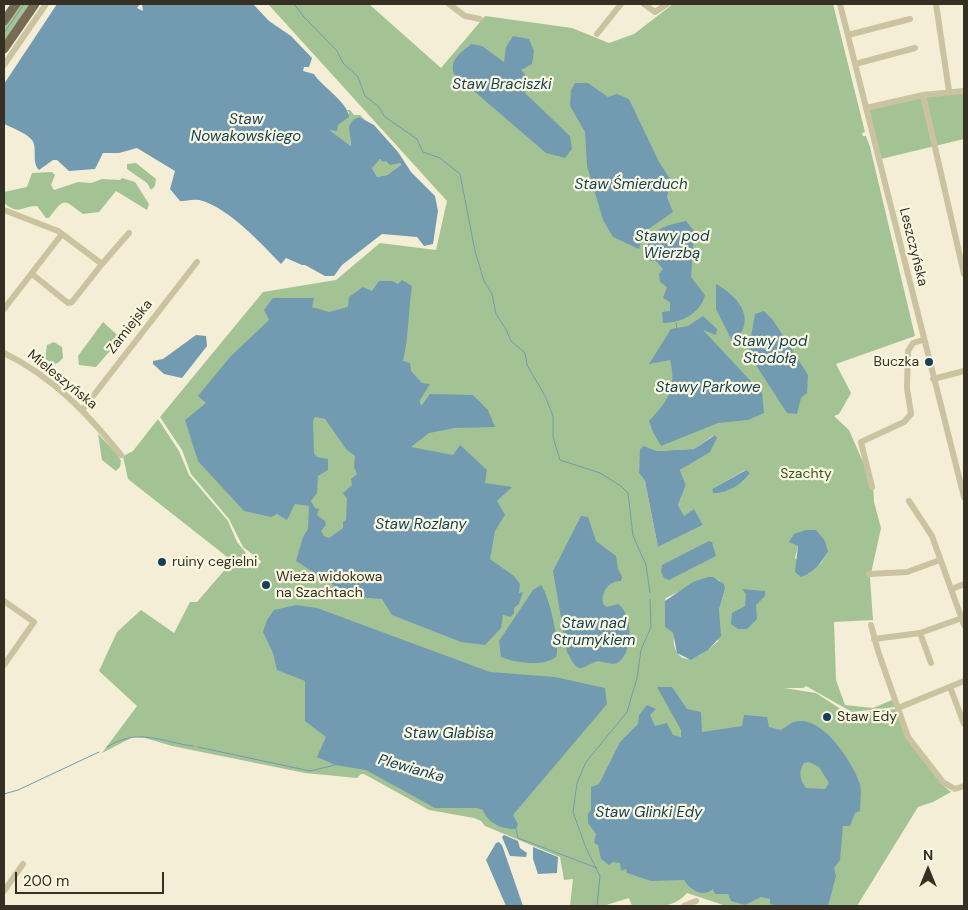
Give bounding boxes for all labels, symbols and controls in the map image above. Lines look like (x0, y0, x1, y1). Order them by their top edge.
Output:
water label: Staw Braciszki (452, 76, 552, 94)
water label: Staw Nowakowskiego (191, 111, 301, 146)
water label: Staw Śmierduch (574, 176, 688, 194)
street label: Leszczyńska (895, 206, 931, 288)
water label: Stawy pod Wierzbą (635, 228, 709, 263)
street label: Zamiejska (104, 297, 156, 357)
water label: Stawy pod Stodołą (733, 333, 807, 368)
street label: Mieleszyńska (24, 347, 100, 413)
place label: Buczka (874, 354, 919, 370)
marker: Buczka (923, 356, 935, 368)
water label: Stawy Parkowe (655, 379, 761, 397)
park label: Szachty (780, 466, 832, 482)
water label: Staw Rozlany (375, 516, 467, 534)
place label: ruiny cegielni (172, 554, 257, 570)
marker: ruiny cegielni (156, 556, 168, 568)
place label: Wieża widokowa na Szachtach (276, 569, 382, 602)
marker: Wieża widokowa na Szachtach (260, 579, 272, 591)
water label: Staw nad Strumykiem (552, 615, 636, 650)
place label: Staw Edy (837, 709, 897, 725)
marker: Staw Edy (821, 711, 833, 723)
water label: Staw Glabisa (404, 725, 494, 743)
water label: Plewianka (376, 751, 446, 787)
water label: Staw Glinki Edy (596, 804, 702, 822)
north arrow (903, 845, 953, 895)
text: N (923, 846, 933, 864)
scale bar (18, 862, 166, 894)
text: 200 m (23, 871, 69, 891)

